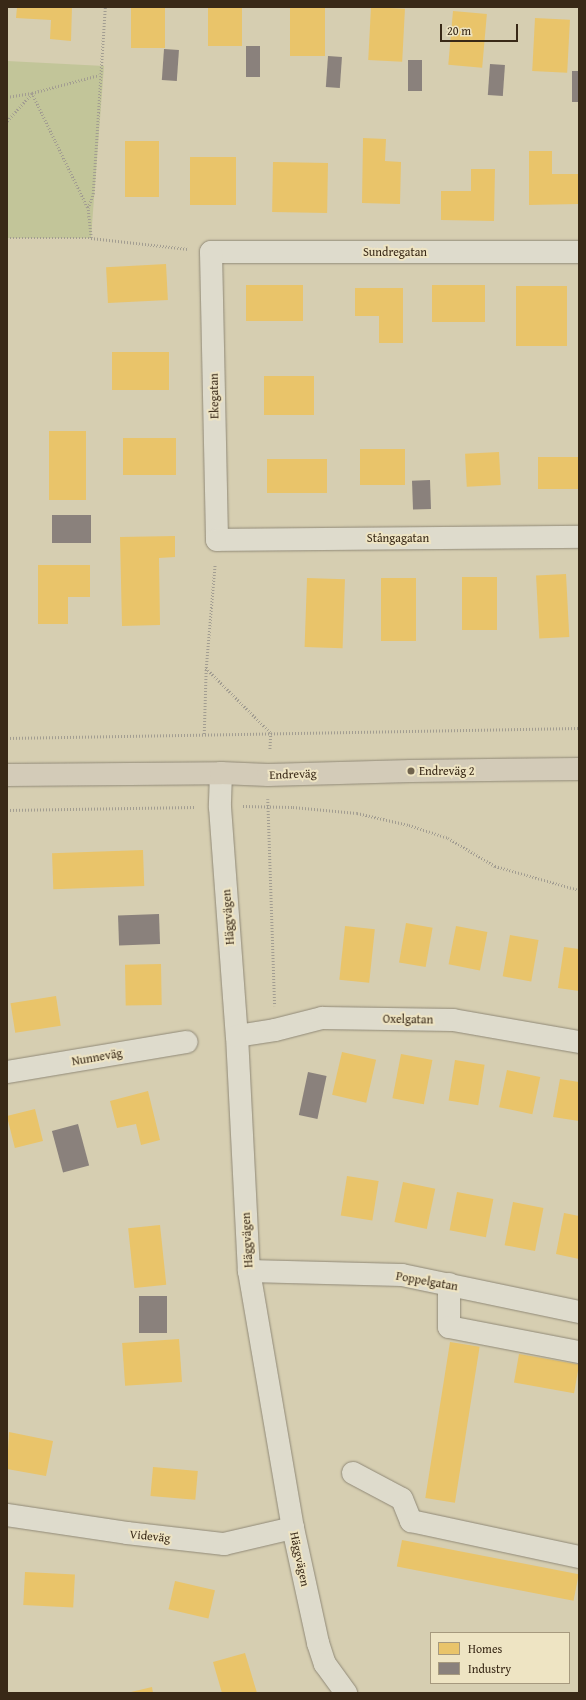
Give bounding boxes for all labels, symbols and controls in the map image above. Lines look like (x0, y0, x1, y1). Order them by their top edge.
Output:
scale bar (442, 16, 520, 42)
text: 20 m (447, 22, 471, 39)
street label: Sundregatan (363, 245, 427, 259)
street label: Ekegatan (206, 373, 222, 419)
street label: Stångagatan (367, 531, 429, 545)
place label: Endreväg 2 (419, 764, 475, 778)
street label: Endreväg (269, 766, 317, 782)
marker: Endreväg 2 (406, 766, 416, 776)
street label: Häggvägen (219, 889, 237, 945)
street label: Oxelgatan (383, 1011, 433, 1027)
street label: Nunneväg (71, 1045, 123, 1069)
street label: Häggvägen (238, 1212, 256, 1268)
street label: Poppelgatan (395, 1268, 459, 1294)
street label: Videväg (129, 1527, 171, 1545)
street label: Häggvägen (287, 1530, 313, 1588)
legend (430, 1632, 570, 1684)
text: Homes (468, 1640, 502, 1657)
text: Industry (468, 1660, 511, 1677)

